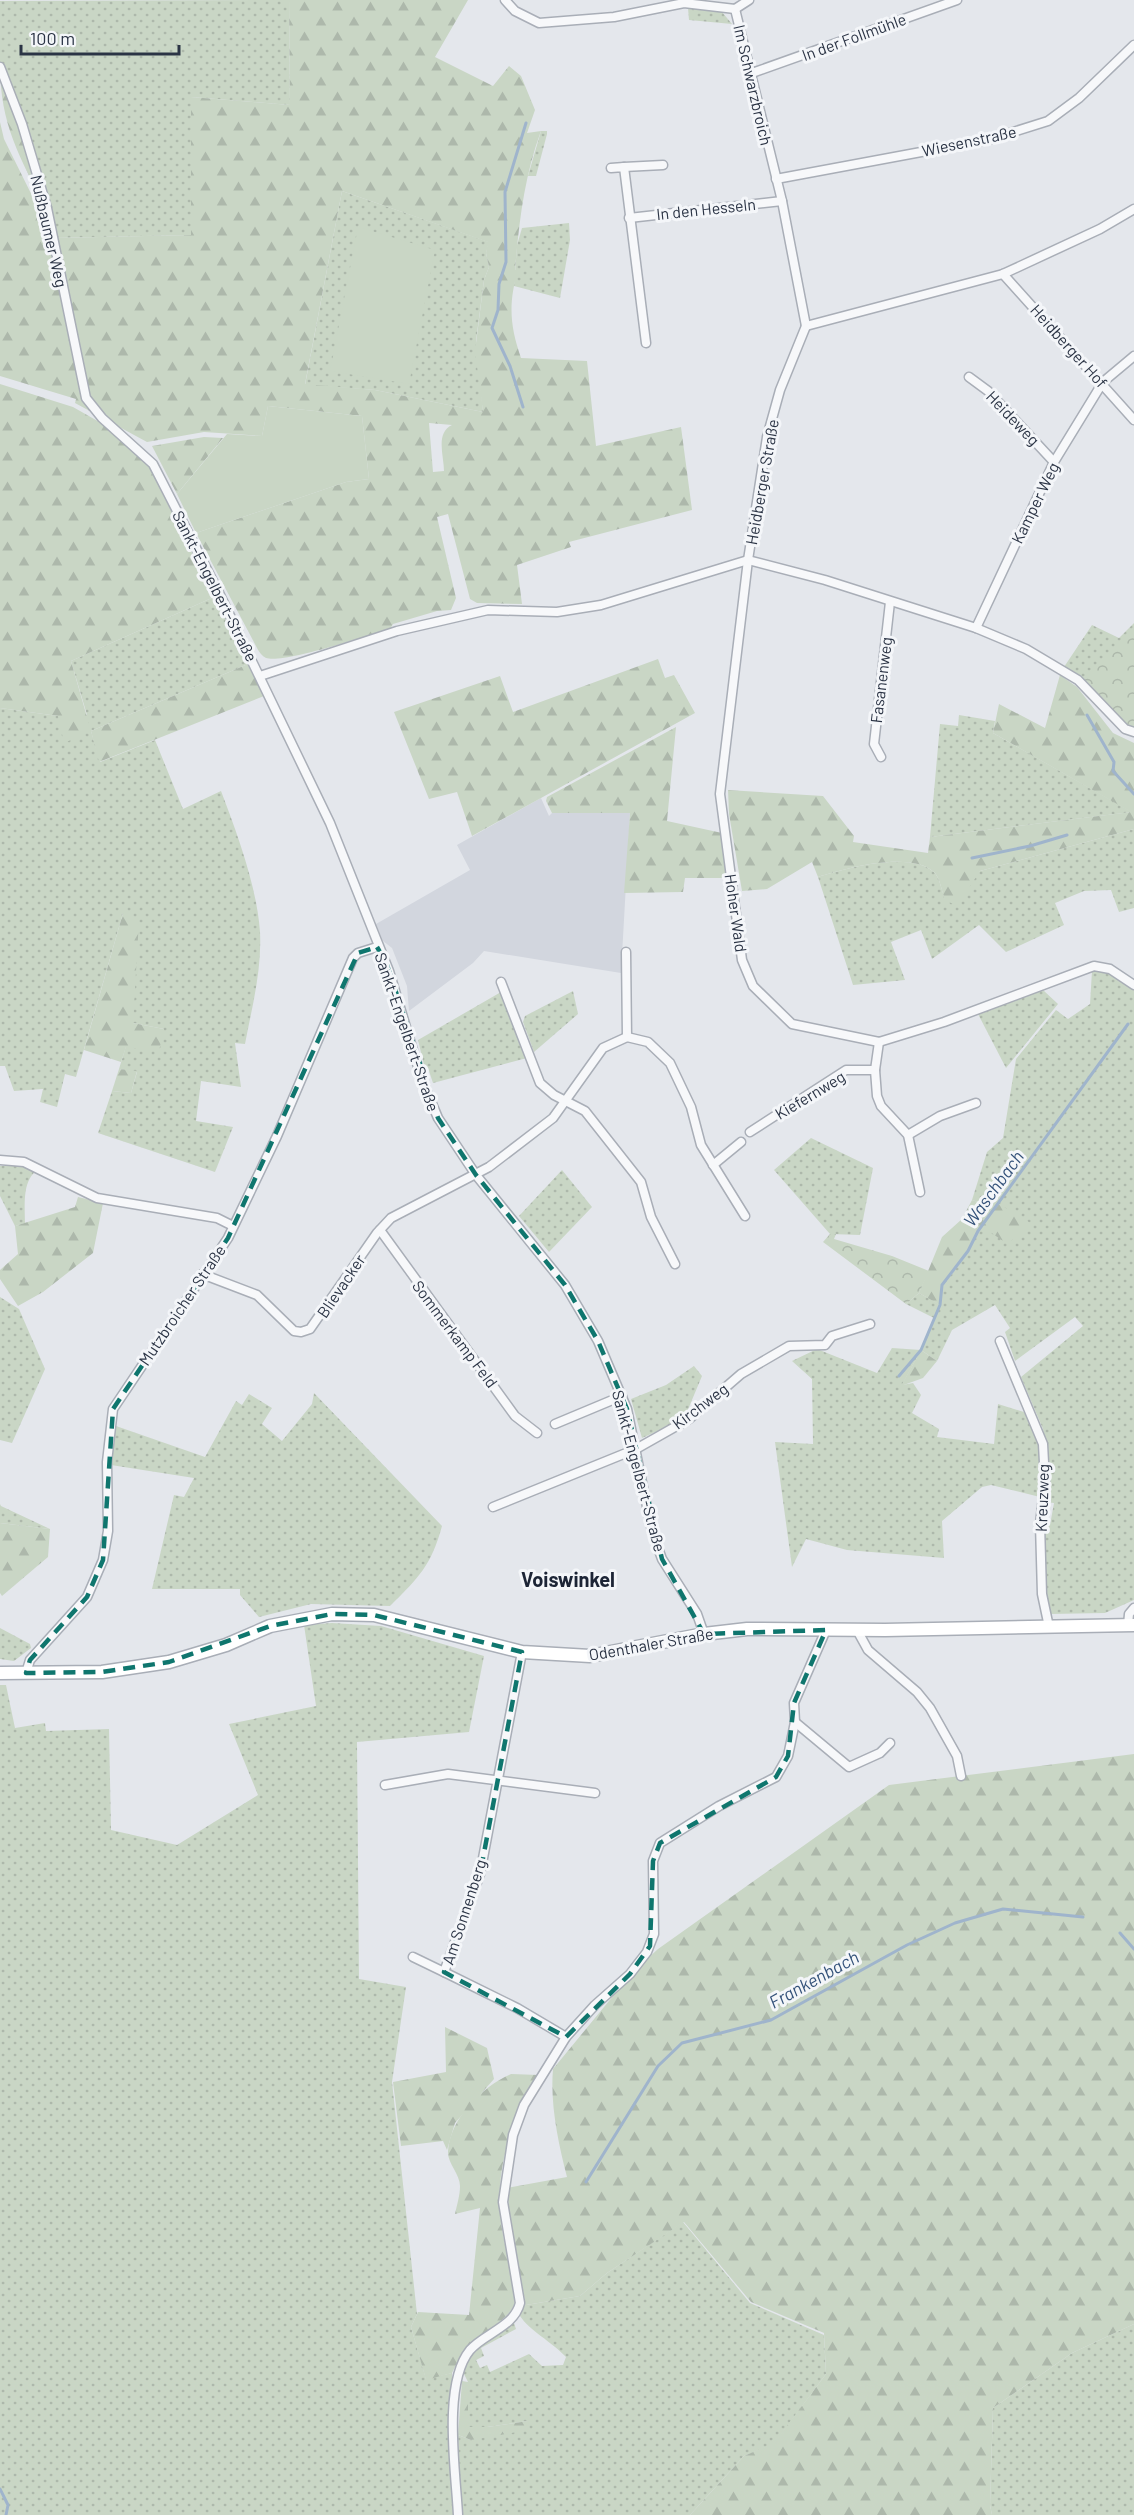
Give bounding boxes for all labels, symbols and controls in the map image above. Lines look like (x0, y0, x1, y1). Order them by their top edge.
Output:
street label: In der Follmühle (799, 9, 909, 64)
scale bar (21, 18, 178, 56)
street label: Im Schwarzbroich (730, 23, 777, 147)
text: 100 m (30, 27, 75, 49)
street label: Wiesenstraße (920, 121, 1018, 160)
street label: Nußbaumer Weg (27, 173, 72, 289)
street label: In den Hesseln (655, 194, 757, 223)
street label: Heidberger Hof (1027, 300, 1112, 391)
street label: Heideweg (983, 386, 1044, 449)
street label: Heidberger Straße (741, 418, 782, 546)
street label: Kamper Weg (1007, 459, 1062, 546)
street label: Sankt-Engelbert-Straße (169, 507, 262, 664)
street label: Fasanenweg (866, 636, 895, 724)
street label: Hoher Wald (722, 872, 751, 953)
street label: Sankt-Engelbert-Straße (371, 950, 444, 1114)
street label: Kiefernweg (771, 1066, 848, 1123)
water label: Waschbach (958, 1146, 1028, 1231)
street label: Mutzbroicher Straße (134, 1241, 229, 1369)
street label: Blievacker (313, 1250, 369, 1321)
street label: Sommerkamp Feld (409, 1276, 502, 1391)
street label: Kirchweg (668, 1379, 731, 1433)
street label: Sankt-Engelbert-Straße (609, 1388, 670, 1554)
street label: Kreuzweg (1031, 1464, 1052, 1532)
district label: Voiswinkel (521, 1567, 615, 1591)
street label: Odenthaler Straße (587, 1623, 715, 1664)
street label: Am Sonnenberg (438, 1857, 490, 1967)
water label: Frankenbach (765, 1945, 862, 2013)

